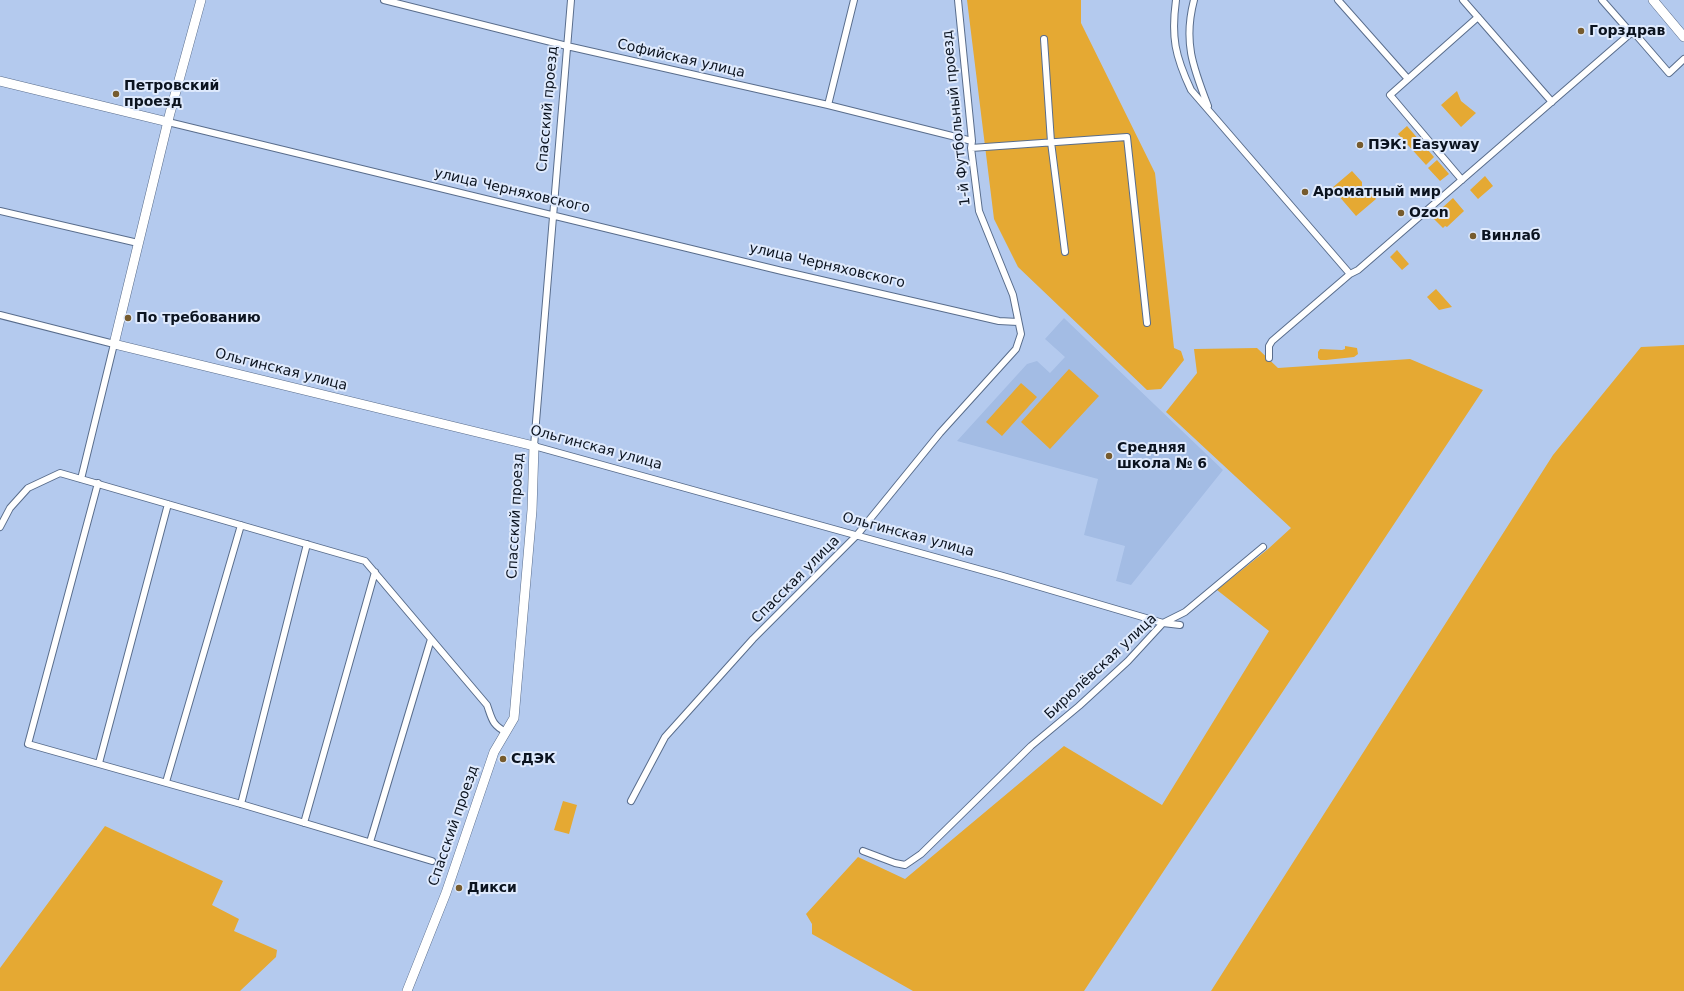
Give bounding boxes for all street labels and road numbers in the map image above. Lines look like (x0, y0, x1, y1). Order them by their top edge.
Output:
street label: 1-й Футбольный проезд (939, 29, 975, 207)
street label: Софийская улица (616, 36, 746, 82)
street label: Спасский проезд (534, 45, 562, 173)
street label: улица Черняховского (432, 165, 592, 217)
street label: улица Черняховского (747, 240, 907, 292)
street label: Ольгинская улица (213, 345, 349, 395)
street label: Ольгинская улица (528, 422, 664, 474)
street label: Спасский проезд (504, 452, 528, 580)
street label: Ольгинская улица (840, 509, 976, 561)
street label: Спасская улица (749, 533, 843, 627)
street label: Бирюлёвская улица (1041, 611, 1161, 723)
street label: Спасский проезд (425, 764, 483, 888)

